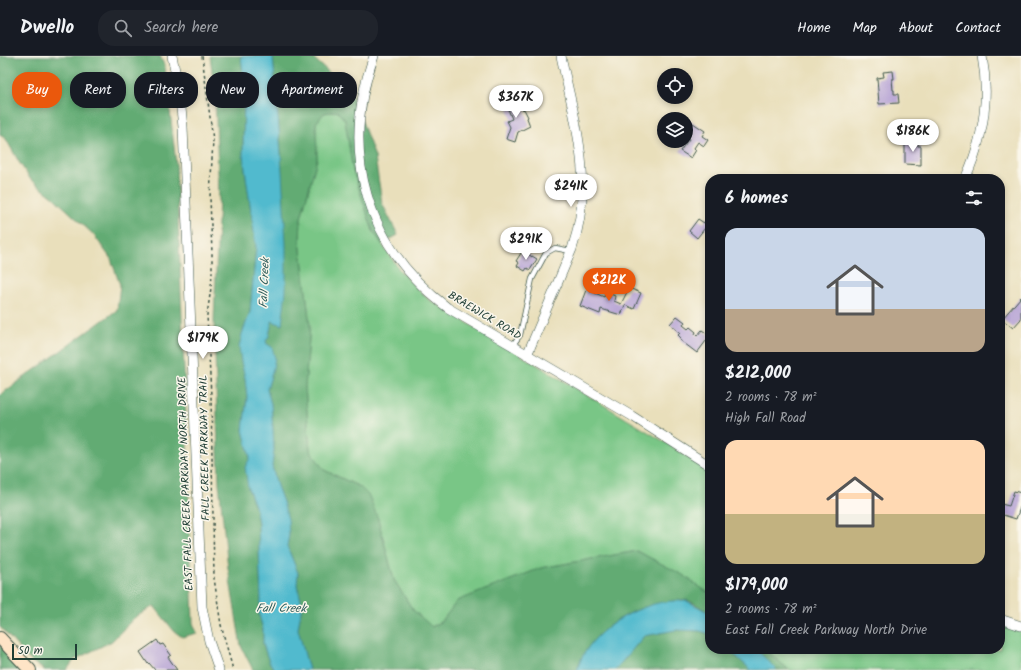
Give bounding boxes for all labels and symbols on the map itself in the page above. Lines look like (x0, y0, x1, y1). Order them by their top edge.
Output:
pin: $367K (488, 85, 544, 119)
pin: $186K (885, 119, 941, 153)
pin: $241K (543, 174, 599, 208)
pin: $291K (498, 227, 554, 261)
water label: Fall Creek (254, 255, 275, 308)
pin: $212K (581, 268, 637, 302)
street label: BRAEWICK ROAD (444, 287, 525, 345)
pin: $179K (175, 326, 231, 360)
street label: FALL CREEK PARKWAY TRAIL (195, 375, 215, 521)
street label: EAST FALL CREEK PARKWAY NORTH DRIVE (173, 376, 199, 591)
water label: Fall Creek (256, 599, 308, 618)
scale bar (12, 642, 77, 661)

